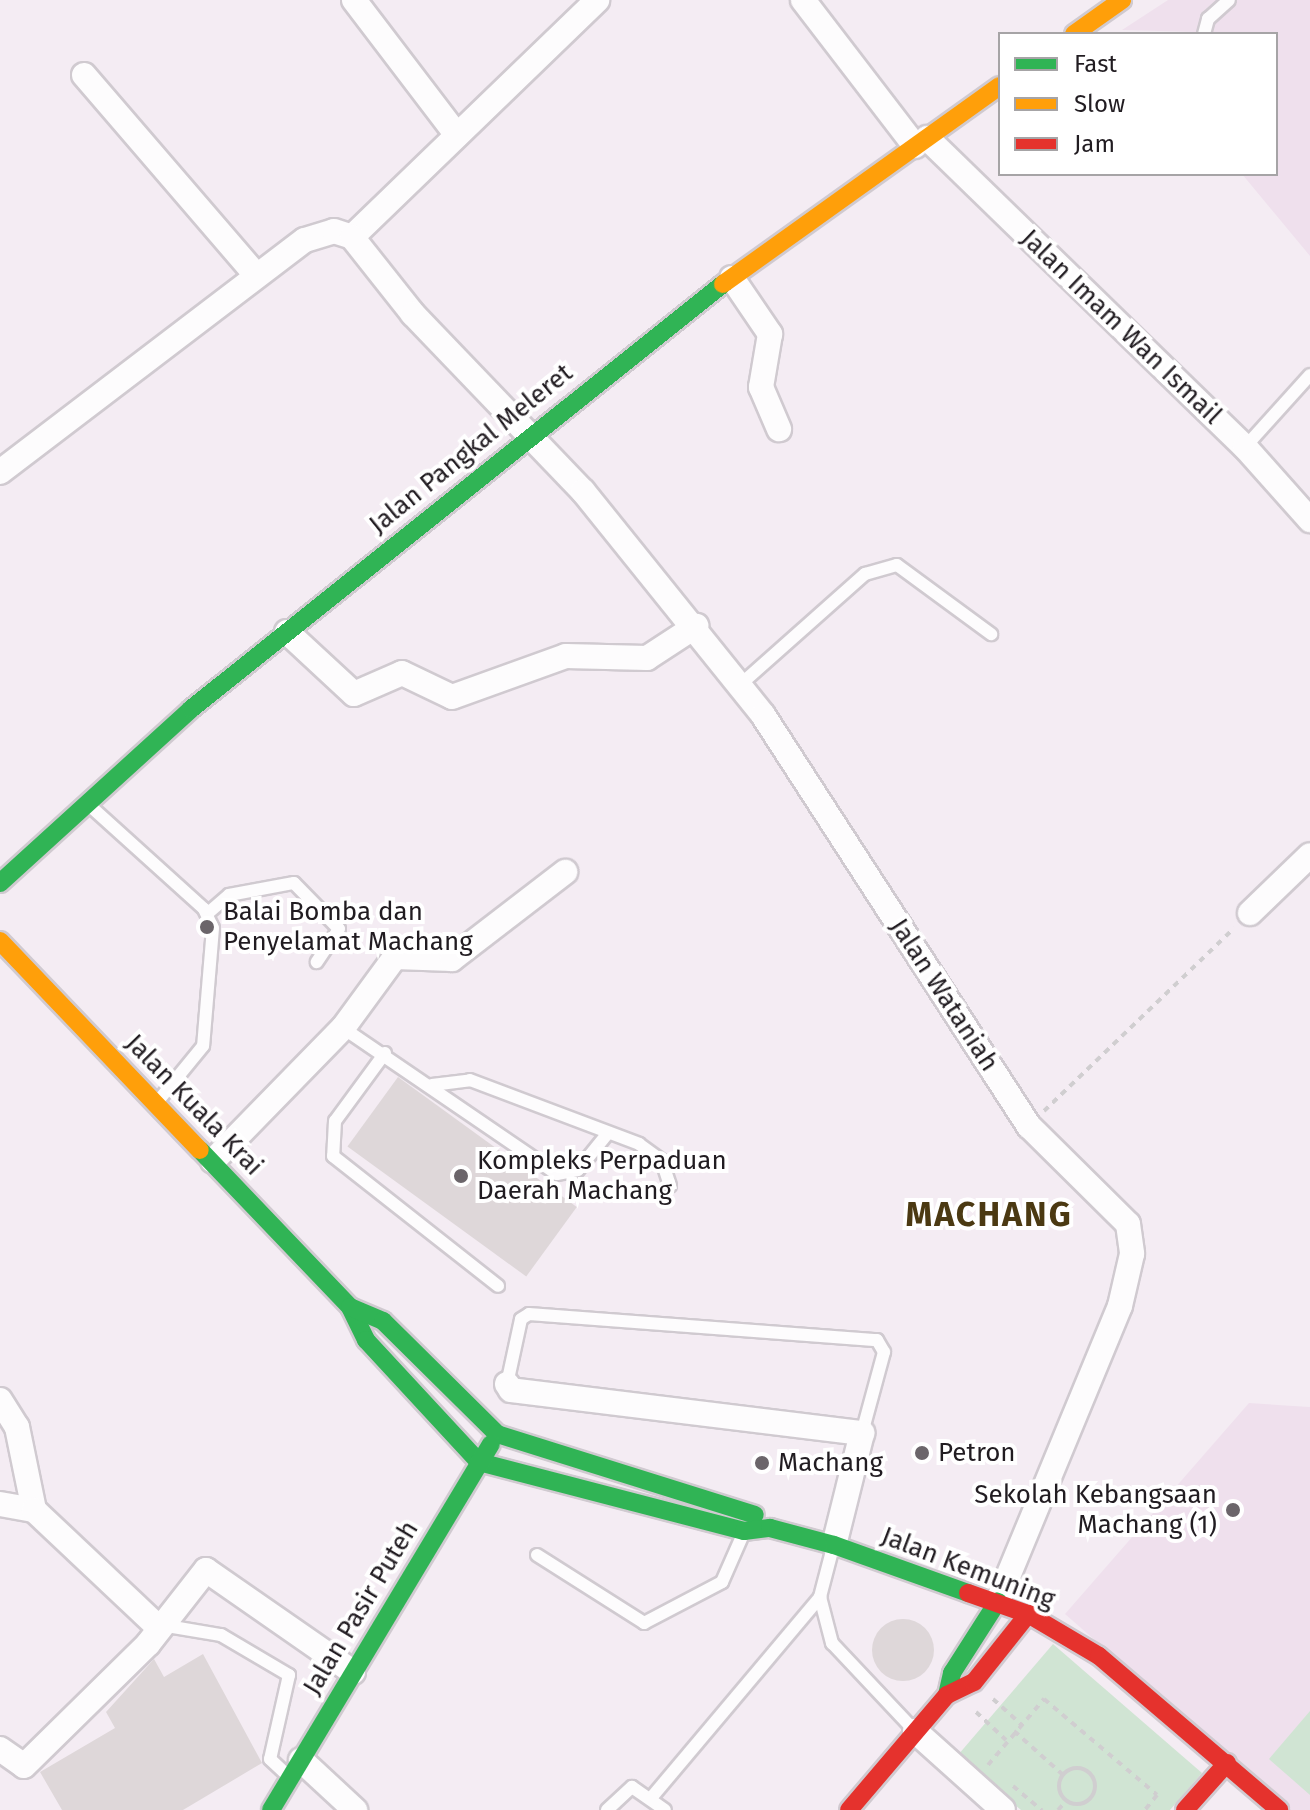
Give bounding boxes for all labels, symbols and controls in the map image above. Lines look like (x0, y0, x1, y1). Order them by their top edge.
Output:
legend (998, 32, 1278, 176)
text: Fast (1074, 50, 1117, 78)
text: Slow (1074, 90, 1125, 118)
text: Jam (1074, 130, 1115, 158)
street label: Jalan Imam Wan Ismail (1014, 223, 1228, 431)
street label: Jalan Pangkal Meleret (363, 357, 579, 541)
place label: Balai Bomba dan Penyelamat Machang (223, 896, 473, 958)
street label: Jalan Wataniah (883, 913, 1005, 1077)
marker: Balai Bomba dan Penyelamat Machang (198, 918, 216, 936)
street label: Jalan Kuala Krai (119, 1028, 269, 1182)
place label: Kompleks Perpaduan Daerah Machang (477, 1145, 727, 1206)
marker: Kompleks Perpaduan Daerah Machang (452, 1167, 470, 1185)
district label: MACHANG (905, 1195, 1073, 1235)
place label: Petron (938, 1437, 1016, 1469)
marker: Petron (913, 1444, 931, 1462)
place label: Machang (778, 1447, 883, 1479)
marker: Machang (753, 1454, 771, 1472)
place label: Sekolah Kebangsaan Machang (1) (974, 1479, 1217, 1540)
marker: Sekolah Kebangsaan Machang (1) (1224, 1501, 1242, 1519)
street label: Jalan Pasir Puteh (297, 1515, 425, 1701)
street label: Jalan Kemuning (877, 1521, 1059, 1615)

